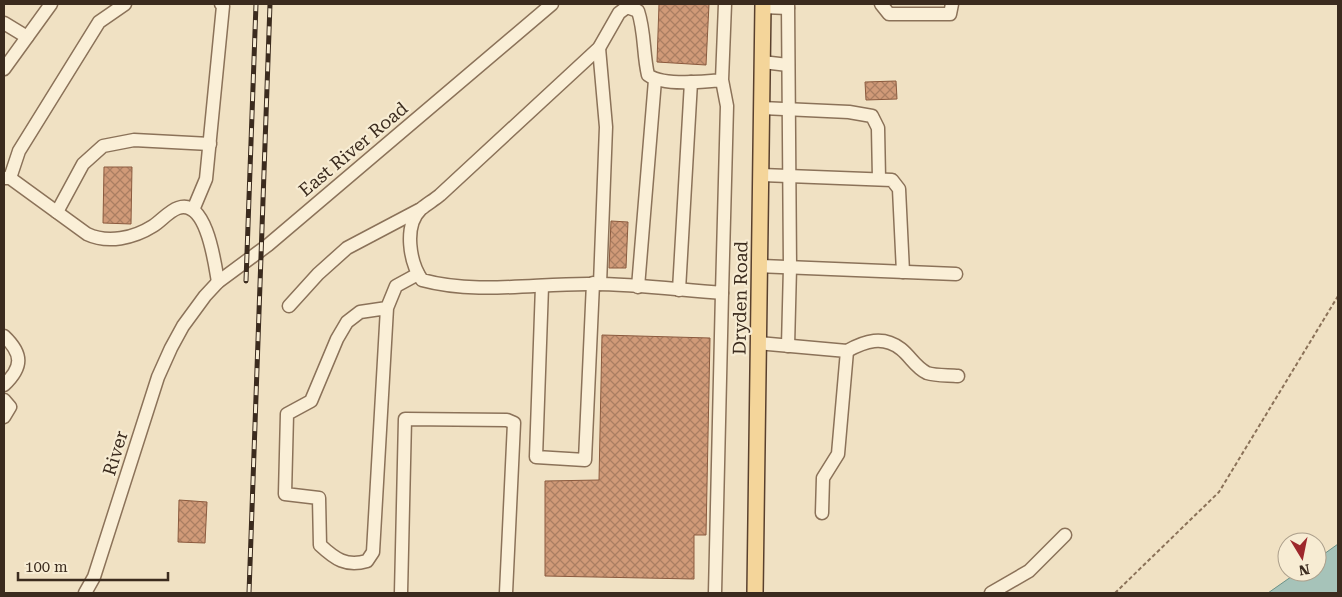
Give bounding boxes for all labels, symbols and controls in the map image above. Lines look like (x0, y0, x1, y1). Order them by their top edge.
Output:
street label: East River Road (294, 97, 412, 201)
street label: Dryden Road (729, 240, 751, 355)
street label: River (98, 428, 132, 478)
north arrow (1277, 532, 1327, 582)
scale bar (18, 550, 168, 582)
text: 100 m (25, 558, 68, 576)
text: N (1297, 561, 1311, 579)

